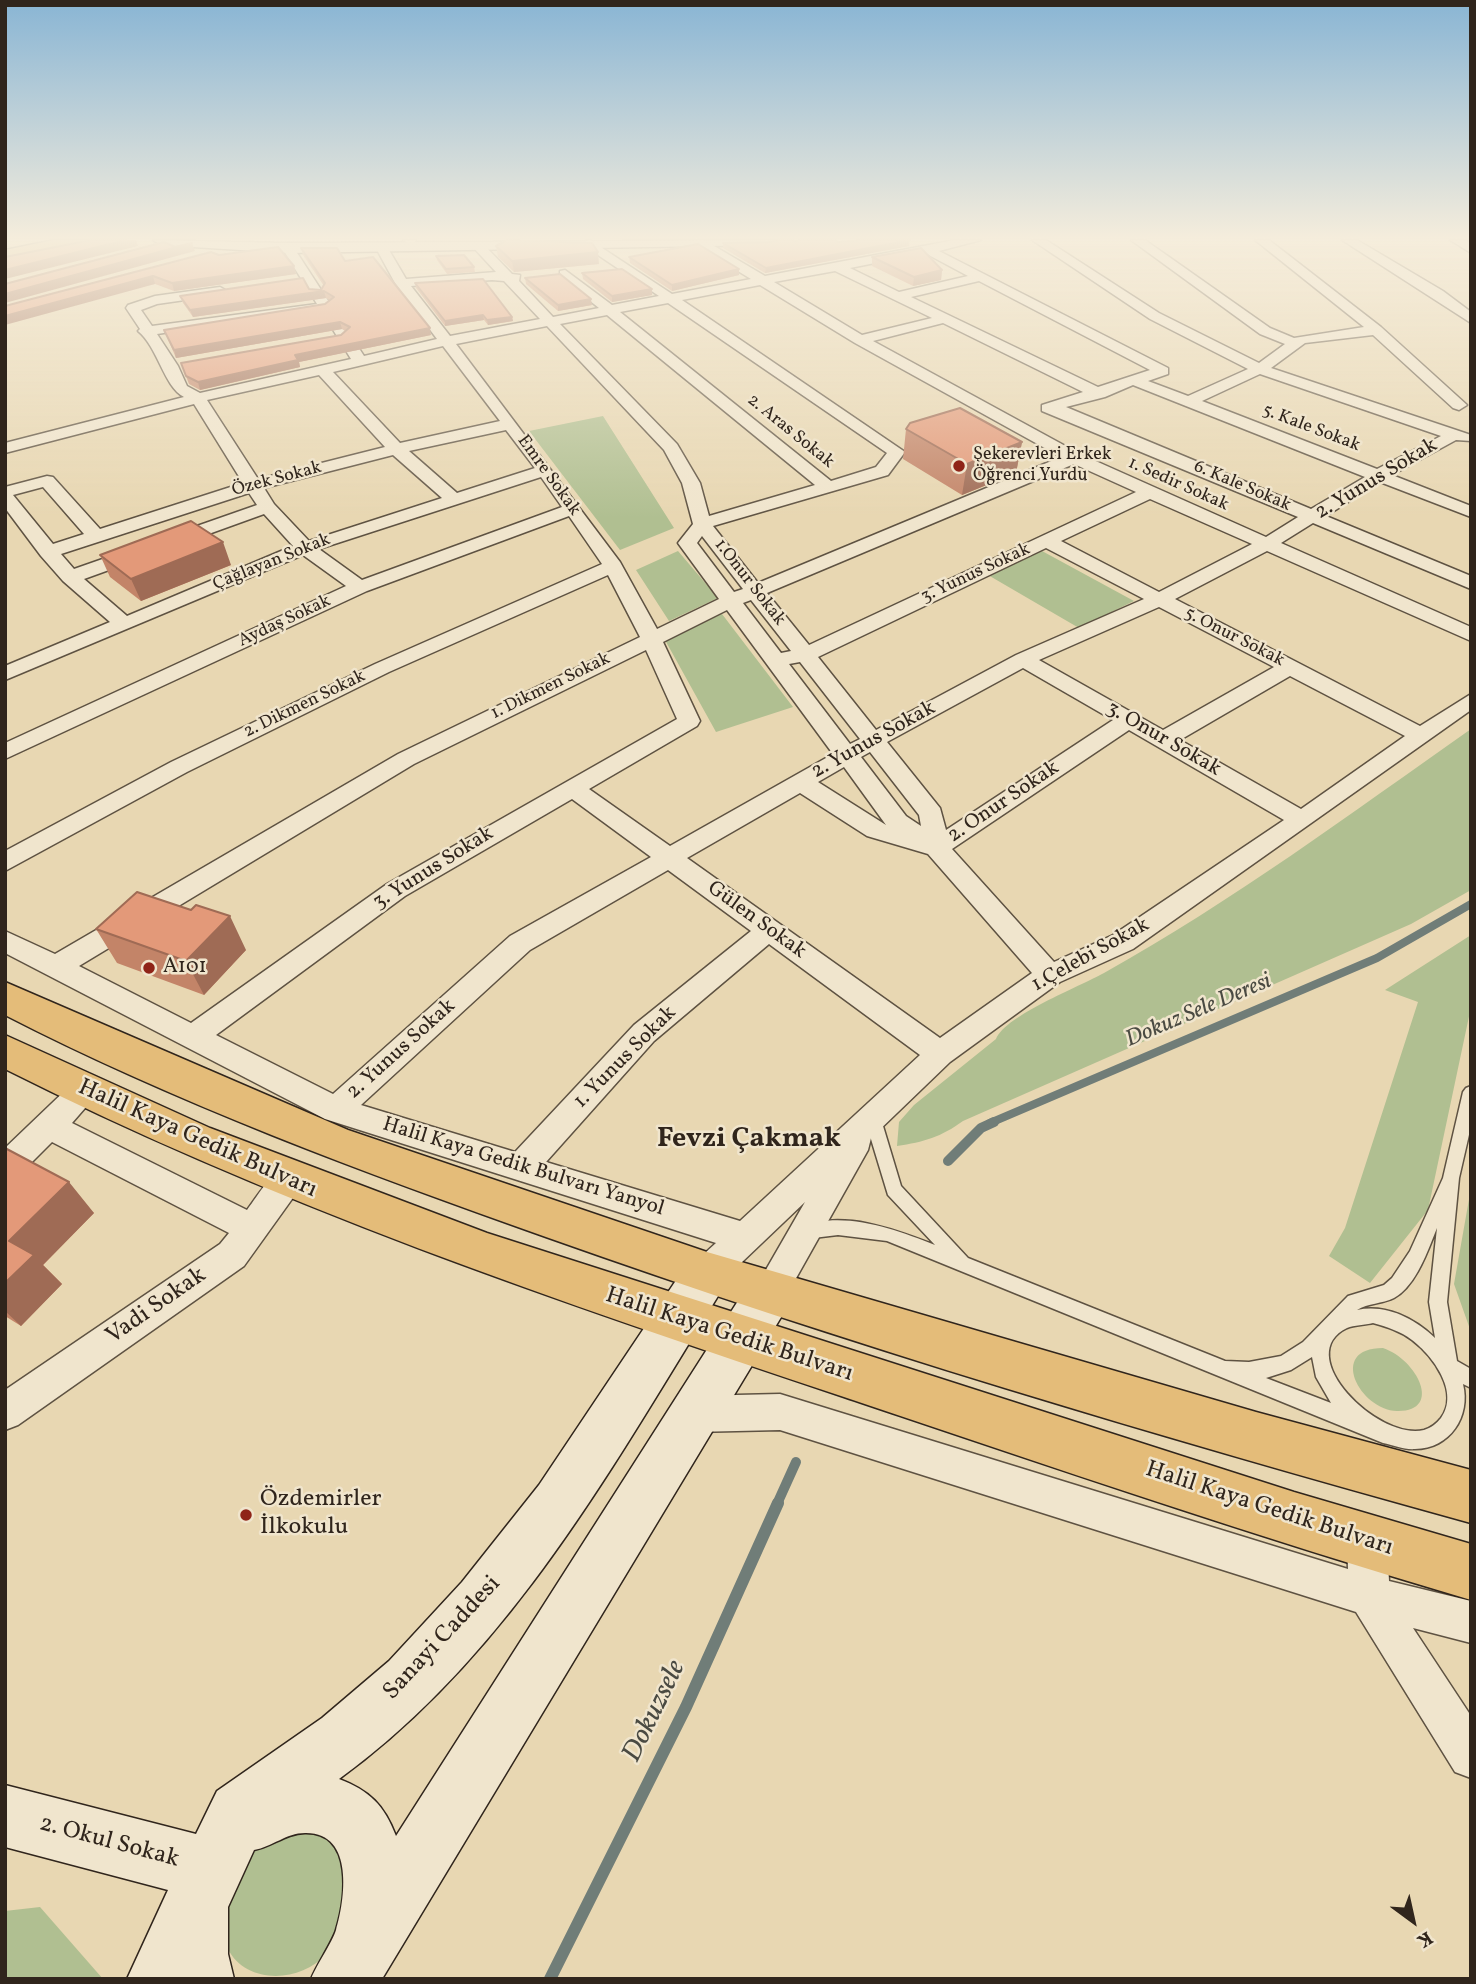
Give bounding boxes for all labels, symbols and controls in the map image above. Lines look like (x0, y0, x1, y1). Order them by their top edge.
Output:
street label: 2. Aras Sokak (742, 390, 838, 474)
street label: 5. Kale Sokak (1259, 400, 1363, 458)
street label: Emre Sokak (512, 431, 584, 521)
street label: 2. Yunus Sokak (1311, 434, 1443, 526)
place label: Şekerevleri Erkek Öğrenci Yurdu (973, 445, 1112, 488)
street label: 1. Sedir Sokak (1124, 453, 1232, 517)
street label: 6. Kale Sokak (1190, 457, 1294, 517)
street label: Özek Sokak (230, 458, 324, 502)
marker: Şekerevleri Erkek Öğrenci Yurdu (951, 458, 967, 474)
street label: Çağlayan Sokak (210, 530, 334, 596)
street label: 1.Onur Sokak (708, 535, 790, 631)
street label: 3. Yunus Sokak (918, 539, 1034, 609)
street label: Aydaş Sokak (235, 591, 335, 653)
street label: 5. Onur Sokak (1180, 603, 1288, 673)
street label: 1. Dikmen Sokak (488, 649, 614, 725)
street label: 2. Dikmen Sokak (241, 666, 369, 744)
street label: 2. Yunus Sokak (808, 697, 940, 785)
street label: 3. Onur Sokak (1101, 697, 1225, 783)
street label: 2. Onur Sokak (943, 756, 1065, 850)
street label: 3. Yunus Sokak (369, 822, 499, 916)
street label: Gülen Sokak (702, 877, 810, 965)
street label: 1.Çelebi Sokak (1028, 913, 1154, 999)
place label: A101 (163, 955, 207, 981)
marker: A101 (141, 960, 157, 976)
water label: Dokuz Sele Deresi (1122, 969, 1276, 1055)
street label: 2. Yunus Sokak (342, 994, 462, 1106)
street label: 1. Yunus Sokak (569, 1001, 683, 1115)
street label: Halil Kaya Gedik Bulvarı (73, 1074, 321, 1206)
street label: Halil Kaya Gedik Bulvarı Yanyol (379, 1113, 667, 1223)
district label: Fevzi Çakmak (657, 1124, 841, 1158)
street label: Vadi Sokak (101, 1262, 213, 1352)
street label: Halil Kaya Gedik Bulvarı (601, 1282, 857, 1390)
street label: Halil Kaya Gedik Bulvarı (1141, 1456, 1397, 1564)
place label: Özdemirler İlkokulu (260, 1487, 382, 1543)
marker: Özdemirler İlkokulu (238, 1507, 254, 1523)
street label: Sanayi Caddesi (378, 1571, 508, 1707)
water label: Dokuzsele (617, 1656, 695, 1768)
street label: 2. Okul Sokak (36, 1811, 182, 1875)
north arrow (1378, 1886, 1448, 1956)
text: K (1412, 1924, 1437, 1953)

